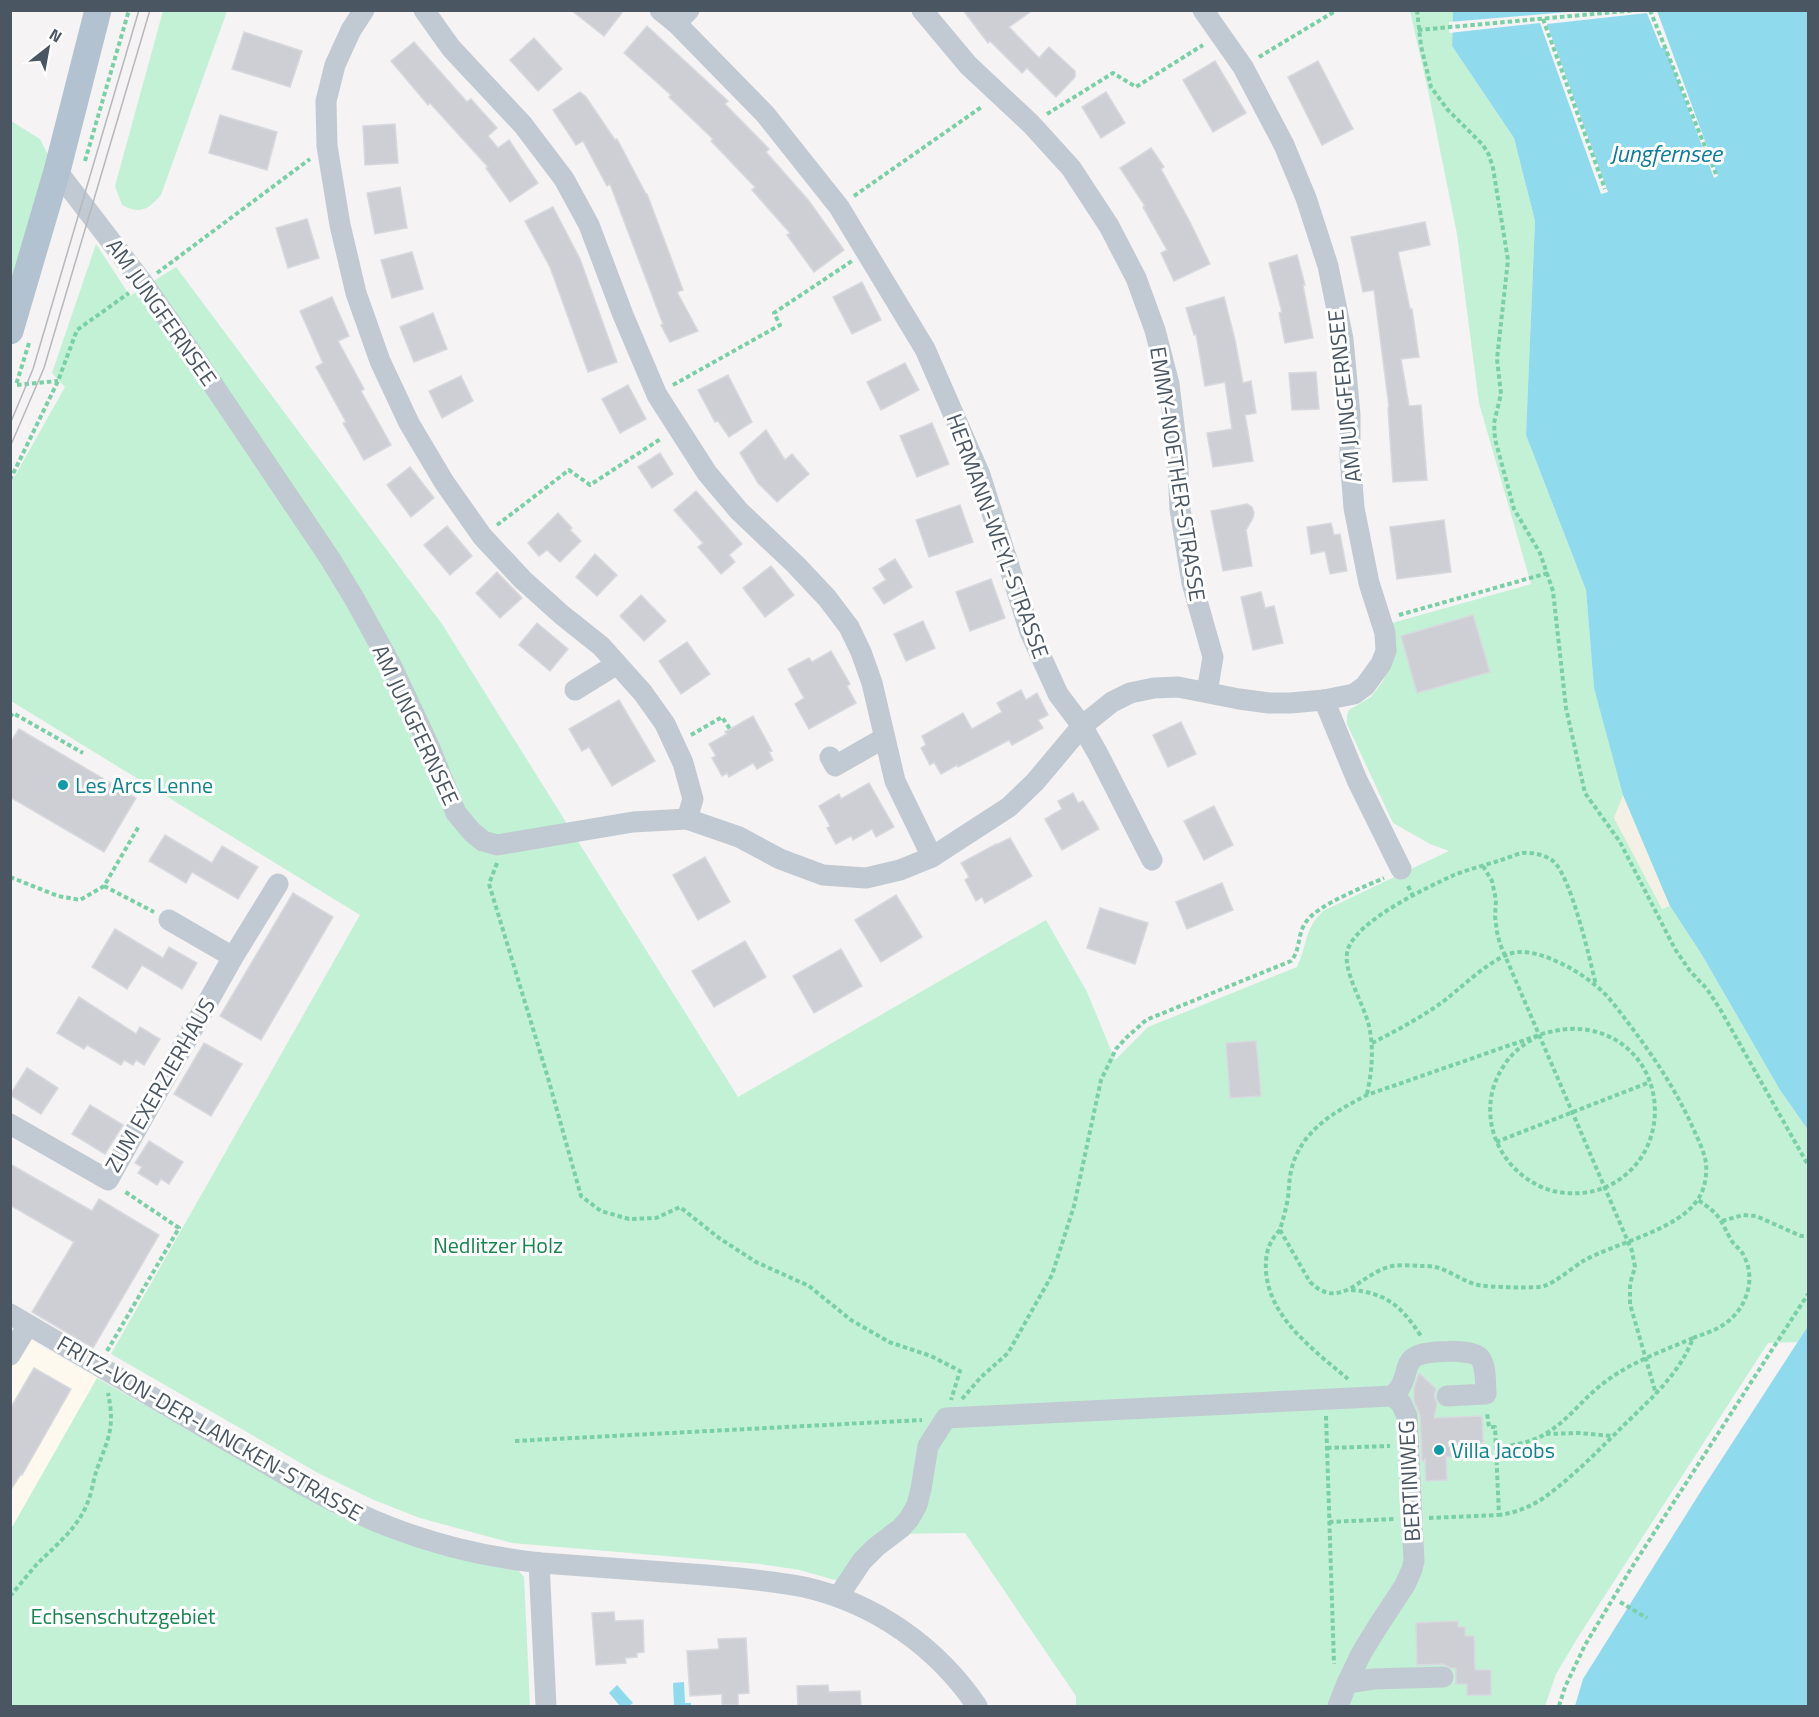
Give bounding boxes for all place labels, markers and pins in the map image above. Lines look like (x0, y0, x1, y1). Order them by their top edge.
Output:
place label: Les Arcs Lenne (75, 768, 213, 802)
marker: Les Arcs Lenne (56, 778, 70, 792)
place label: Villa Jacobs (1451, 1433, 1555, 1467)
marker: Villa Jacobs (1432, 1443, 1446, 1457)

